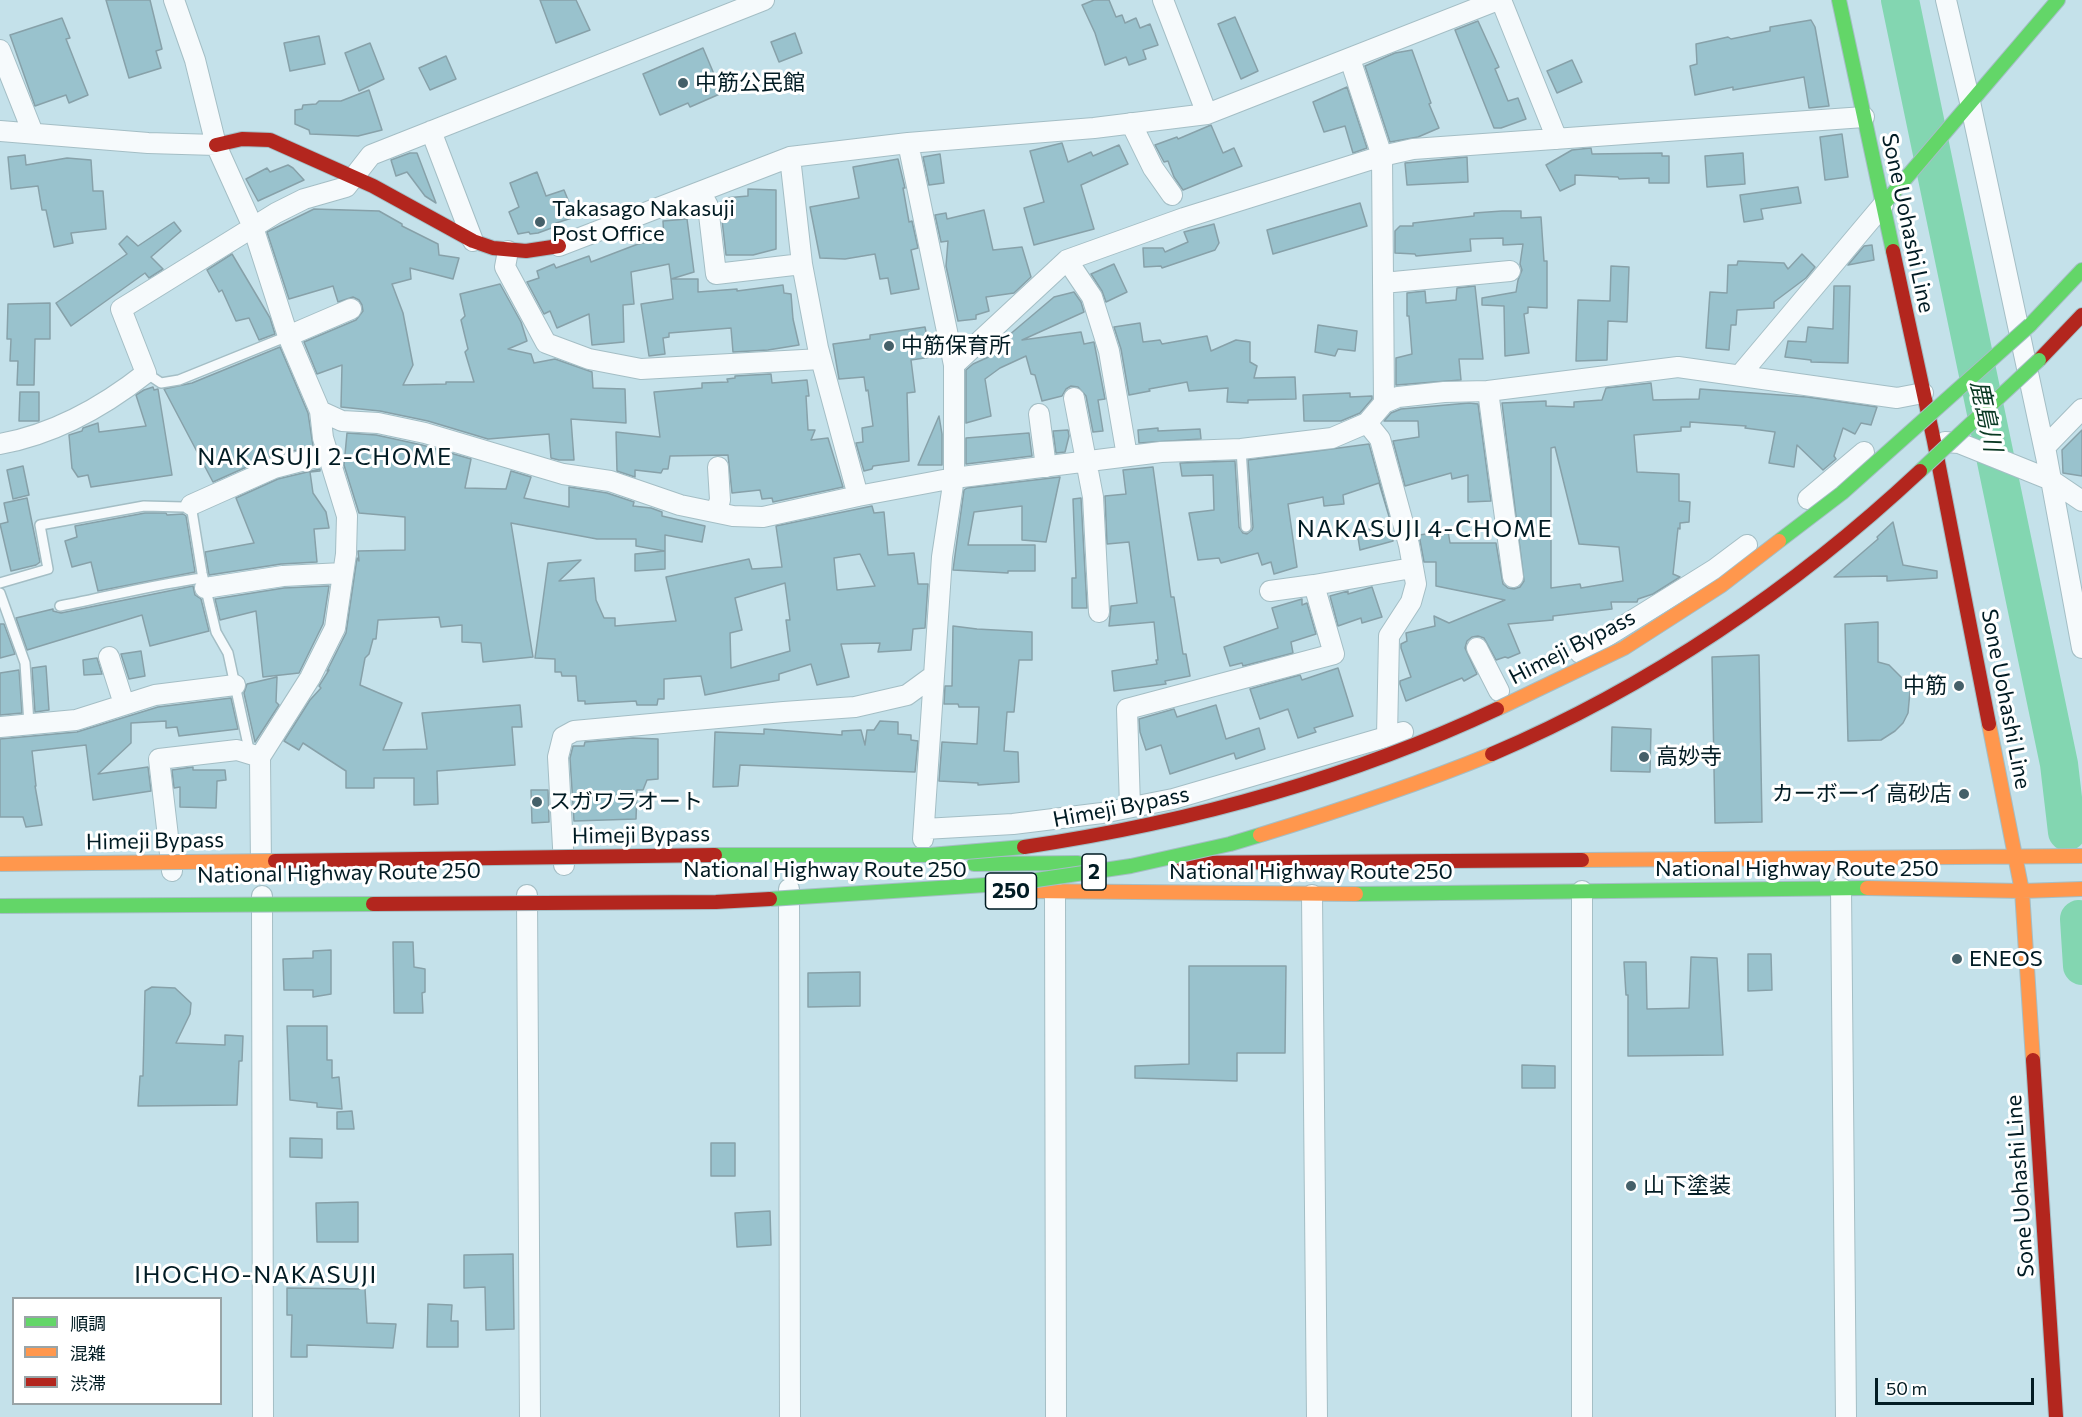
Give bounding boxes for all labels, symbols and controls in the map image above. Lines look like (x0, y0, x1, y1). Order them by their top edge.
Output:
place label: 中筋公民館 (695, 70, 805, 96)
marker: 中筋公民館 (676, 76, 690, 90)
street label: Sone Uohashi Line (1876, 131, 1940, 315)
place label: Takasago Nakasuji Post Office (552, 196, 735, 248)
marker: Takasago Nakasuji Post Office (533, 215, 547, 229)
place label: 中筋保育所 (901, 333, 1011, 359)
marker: 中筋保育所 (882, 339, 896, 353)
water label: 鹿島川 (1964, 378, 2008, 454)
district label: NAKASUJI 2-CHOME (197, 443, 453, 471)
district label: NAKASUJI 4-CHOME (1297, 515, 1553, 543)
street label: Himeji Bypass (1504, 604, 1640, 690)
street label: Sone Uohashi Line (1976, 607, 2036, 791)
place label: 中筋 (1903, 673, 1947, 699)
marker: 中筋 (1952, 679, 1966, 693)
place label: 高妙寺 (1656, 744, 1722, 770)
marker: 高妙寺 (1637, 750, 1651, 764)
street label: Himeji Bypass (1051, 781, 1191, 833)
place label: カーボーイ 高砂店 (1772, 781, 1952, 807)
marker: カーボーイ 高砂店 (1957, 787, 1971, 801)
place label: スガワラオート (549, 789, 703, 815)
marker: スガワラオート (530, 795, 544, 809)
street label: Himeji Bypass (572, 821, 710, 849)
street label: Himeji Bypass (86, 827, 224, 855)
road number: 2 (1082, 854, 1106, 890)
street label: National Highway Route 250 (1655, 856, 1939, 882)
street label: National Highway Route 250 (197, 857, 481, 889)
street label: National Highway Route 250 (683, 857, 967, 883)
street label: National Highway Route 250 (1169, 859, 1453, 885)
road number: 250 (986, 873, 1036, 909)
place label: ENEOS (1969, 946, 2043, 972)
marker: ENEOS (1950, 952, 1964, 966)
street label: Sone Uohashi Line (2000, 1094, 2040, 1278)
place label: 山下塗装 (1643, 1173, 1731, 1199)
marker: 山下塗装 (1624, 1179, 1638, 1193)
district label: IHOCHO-NAKASUJI (134, 1261, 378, 1289)
legend (12, 1297, 222, 1405)
text: 順調 (70, 1312, 106, 1334)
text: 混雑 (70, 1342, 106, 1364)
scale bar (1878, 1366, 2037, 1404)
text: 渋滞 (70, 1372, 106, 1394)
text: 50 m (1886, 1377, 1927, 1399)

